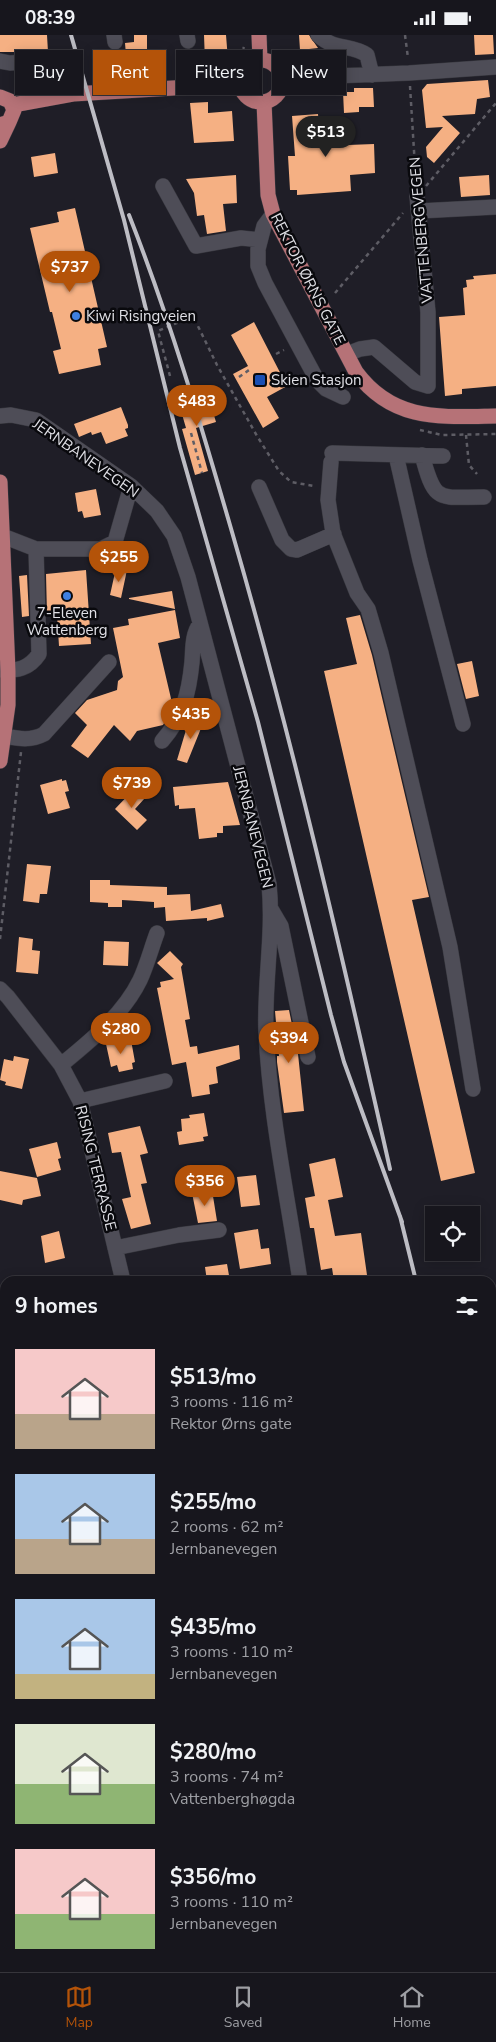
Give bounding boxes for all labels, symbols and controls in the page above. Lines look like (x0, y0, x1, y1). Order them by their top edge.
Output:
text: 08:39 (25, 5, 75, 31)
chip: Buy (15, 50, 83, 95)
chip: Rent (93, 50, 166, 95)
chip: Filters (176, 50, 262, 95)
chip: New (272, 50, 346, 95)
pin: $513 (296, 115, 356, 158)
text: $513 (307, 121, 345, 143)
street label: VATTENBERGVEGEN (405, 156, 437, 305)
street label: REKTOR ØRNS GATE (266, 210, 350, 348)
pin: $737 (40, 251, 100, 293)
text: $737 (51, 256, 89, 278)
place label: Kiwi Risingveien (86, 306, 196, 326)
marker: Kiwi Risingveien (70, 310, 82, 322)
place label: Skien Stasjon (271, 370, 362, 390)
marker: Skien Stasjon (253, 373, 267, 387)
pin: $483 (167, 385, 227, 427)
text: $483 (178, 390, 216, 412)
street label: JERNBANEVEGEN (28, 413, 143, 502)
pin: $255 (89, 541, 149, 583)
text: $255 (100, 546, 138, 568)
marker: 7-Eleven Wattenberg (61, 590, 73, 602)
place label: 7-Eleven Wattenberg (26, 603, 108, 640)
pin: $435 (161, 697, 221, 740)
text: $435 (172, 703, 210, 725)
street label: JERNBANEVEGEN (228, 763, 278, 890)
pin: $739 (102, 767, 162, 809)
text: $739 (113, 772, 151, 794)
pin: $280 (91, 1013, 151, 1055)
text: $280 (102, 1018, 140, 1040)
pin: $394 (259, 1021, 319, 1064)
text: $394 (270, 1027, 308, 1049)
street label: RISING TERRASSE (71, 1103, 121, 1233)
pin: $356 (175, 1165, 235, 1207)
text: $356 (186, 1170, 224, 1192)
map controls (425, 1206, 480, 1261)
button: locate (425, 1206, 480, 1261)
text: 9 homes (15, 1292, 98, 1320)
icon: filters (453, 1292, 481, 1320)
text: $513/mo (170, 1363, 256, 1391)
icon: home (55, 1369, 115, 1429)
text: 3 rooms · 116 m² (170, 1391, 293, 1413)
text: Rektor Ørns gate (170, 1413, 292, 1435)
text: $255/mo (170, 1488, 256, 1516)
icon: home (55, 1494, 115, 1554)
text: 2 rooms · 62 m² (170, 1516, 283, 1538)
text: Jernbanevegen (170, 1538, 277, 1560)
text: $435/mo (170, 1613, 256, 1641)
icon: home (55, 1619, 115, 1679)
text: 3 rooms · 110 m² (170, 1641, 293, 1663)
text: Jernbanevegen (170, 1663, 277, 1685)
text: $280/mo (170, 1738, 256, 1766)
icon: home (55, 1744, 115, 1804)
text: 3 rooms · 74 m² (170, 1766, 283, 1788)
text: Vattenberghøgda (170, 1788, 295, 1810)
text: $356/mo (170, 1863, 256, 1891)
icon: home (55, 1869, 115, 1929)
text: 3 rooms · 110 m² (170, 1891, 293, 1913)
text: Jernbanevegen (170, 1913, 277, 1935)
tab: Map (65, 1983, 93, 2032)
tab: Saved (224, 1983, 262, 2032)
tab: Home (393, 1983, 431, 2032)

